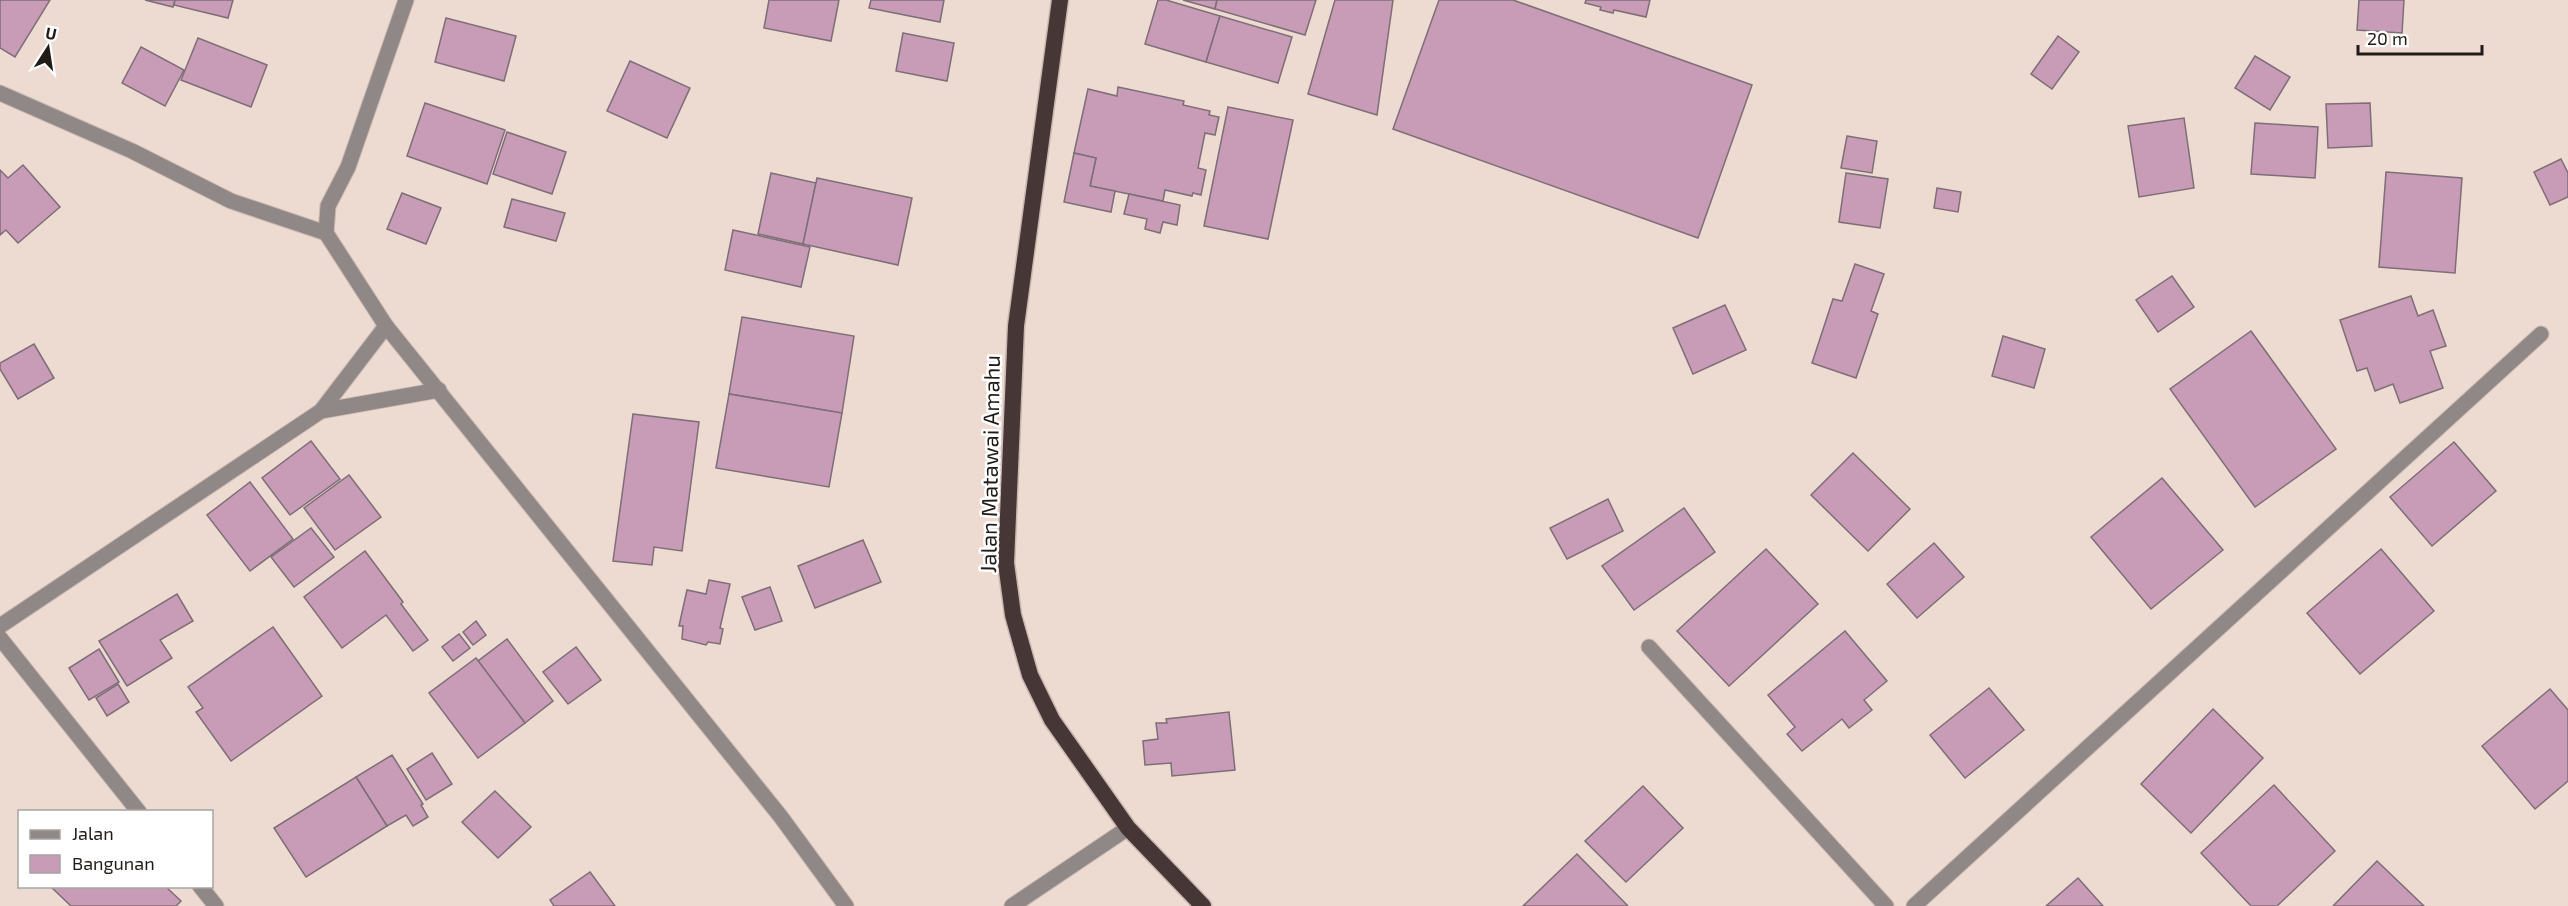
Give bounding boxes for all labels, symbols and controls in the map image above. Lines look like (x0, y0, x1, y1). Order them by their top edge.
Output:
north arrow (18, 18, 78, 78)
scale bar (2358, 18, 2482, 56)
text: U (44, 22, 59, 43)
text: 20 m (2367, 27, 2408, 49)
street label: Jalan Matawai Amahu (974, 355, 1004, 573)
legend (18, 810, 213, 888)
text: Jalan (72, 822, 114, 844)
text: Bangunan (72, 852, 155, 874)

